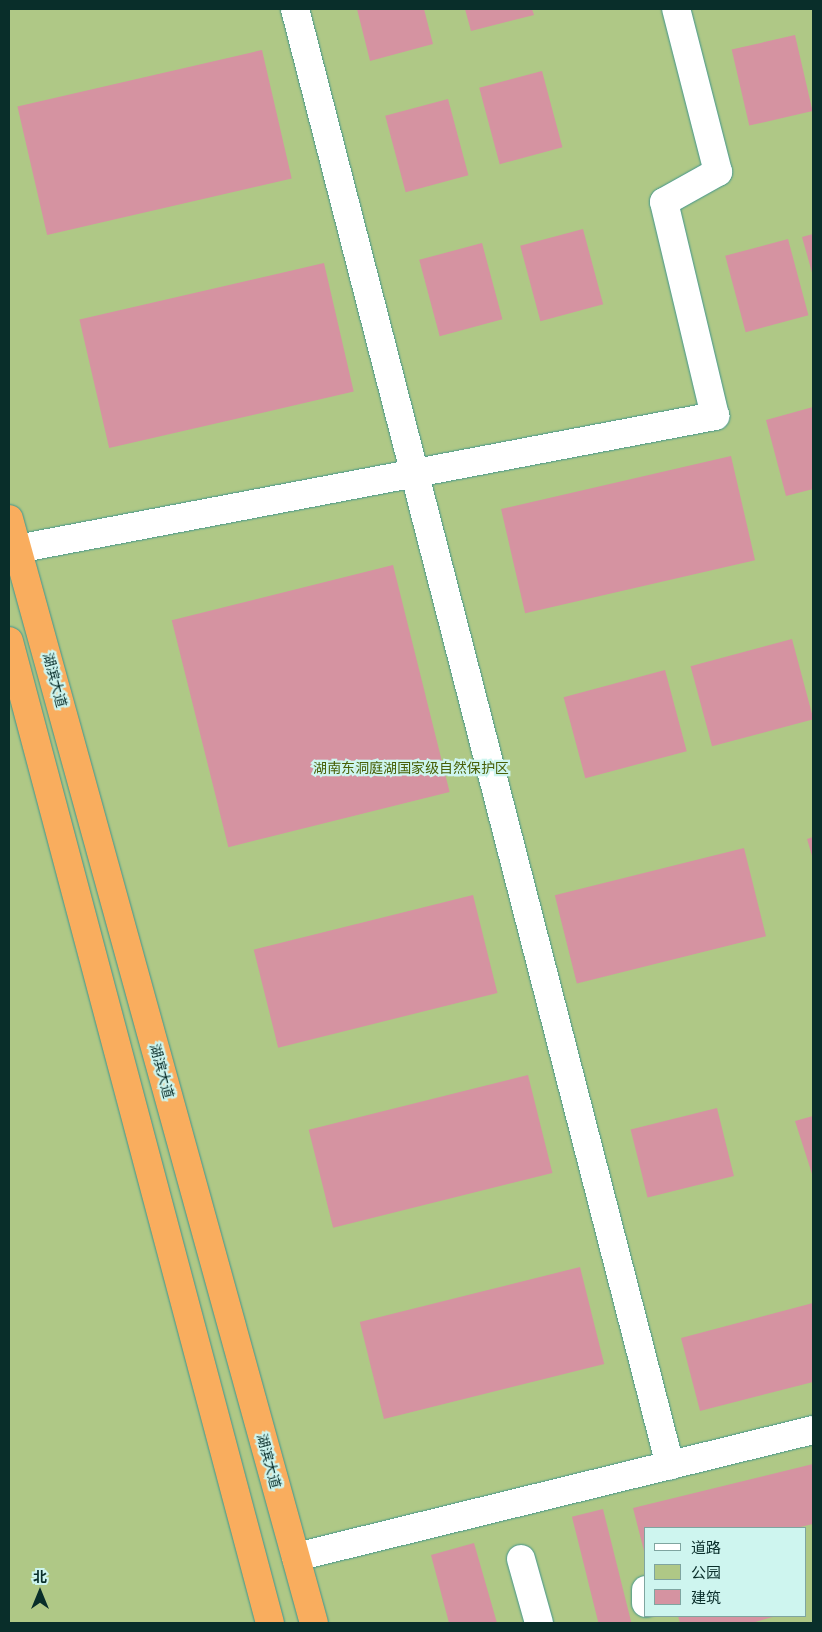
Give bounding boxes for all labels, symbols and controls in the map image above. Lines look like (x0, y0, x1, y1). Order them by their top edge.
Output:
street label: 湖滨大道 (40, 651, 70, 709)
park label: 湖南东洞庭湖国家级自然保护区 (313, 760, 509, 776)
street label: 湖滨大道 (147, 1042, 177, 1100)
street label: 湖滨大道 (254, 1432, 284, 1490)
legend (644, 1527, 807, 1617)
text: 道路 (691, 1538, 721, 1557)
text: 公园 (691, 1563, 721, 1582)
north arrow (15, 1567, 65, 1617)
text: 北 (33, 1568, 47, 1586)
text: 建筑 (691, 1588, 721, 1607)

